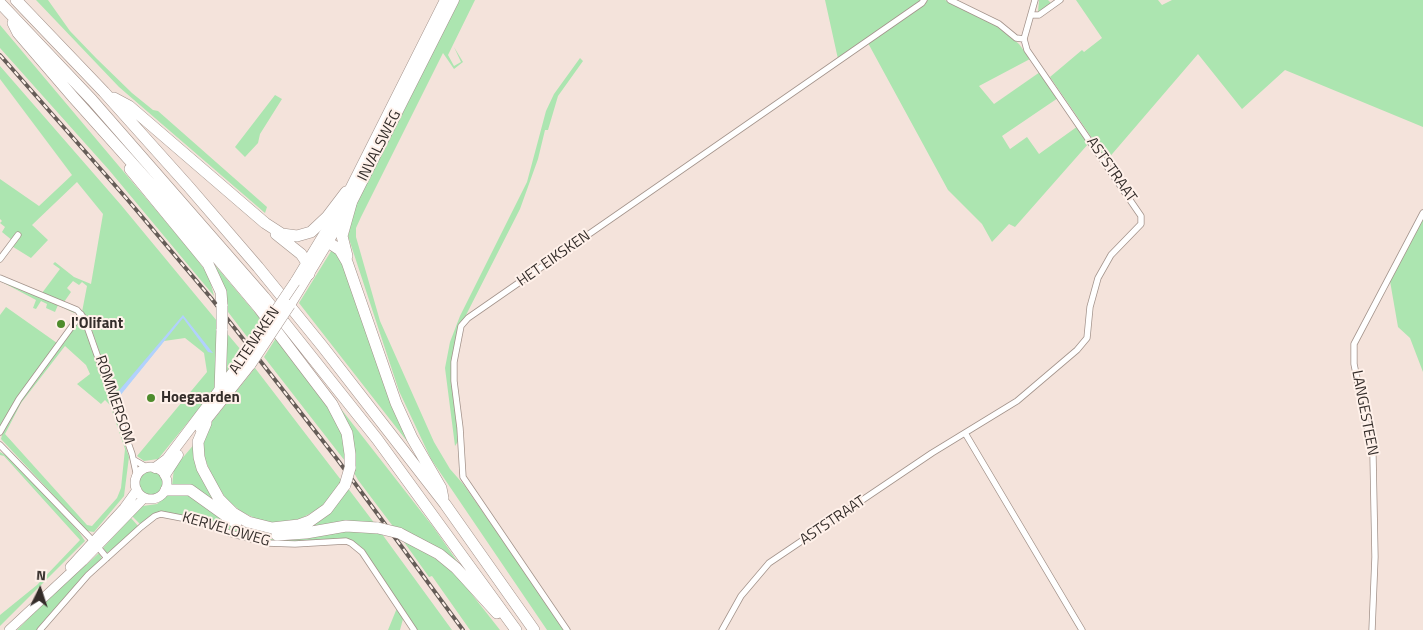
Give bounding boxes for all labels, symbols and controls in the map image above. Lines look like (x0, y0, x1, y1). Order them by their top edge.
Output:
street label: INVALSWEG (354, 108, 406, 184)
street label: ASTSTRAAT (1082, 134, 1140, 206)
street label: HET EIKSKEN (514, 227, 594, 291)
street label: ALTENAKEN (226, 304, 284, 378)
place label: l'Olifant (71, 315, 123, 333)
marker: l'Olifant (55, 318, 67, 330)
street label: ROMMERSOM (90, 353, 138, 447)
street label: LANGESTEEN (1347, 369, 1381, 457)
place label: Hoegaarden (161, 389, 240, 407)
marker: Hoegaarden (145, 392, 157, 404)
street label: ASTSTRAAT (797, 493, 869, 549)
street label: KERVELOWEG (180, 509, 272, 551)
text: N (36, 564, 47, 585)
north arrow (15, 565, 65, 615)

